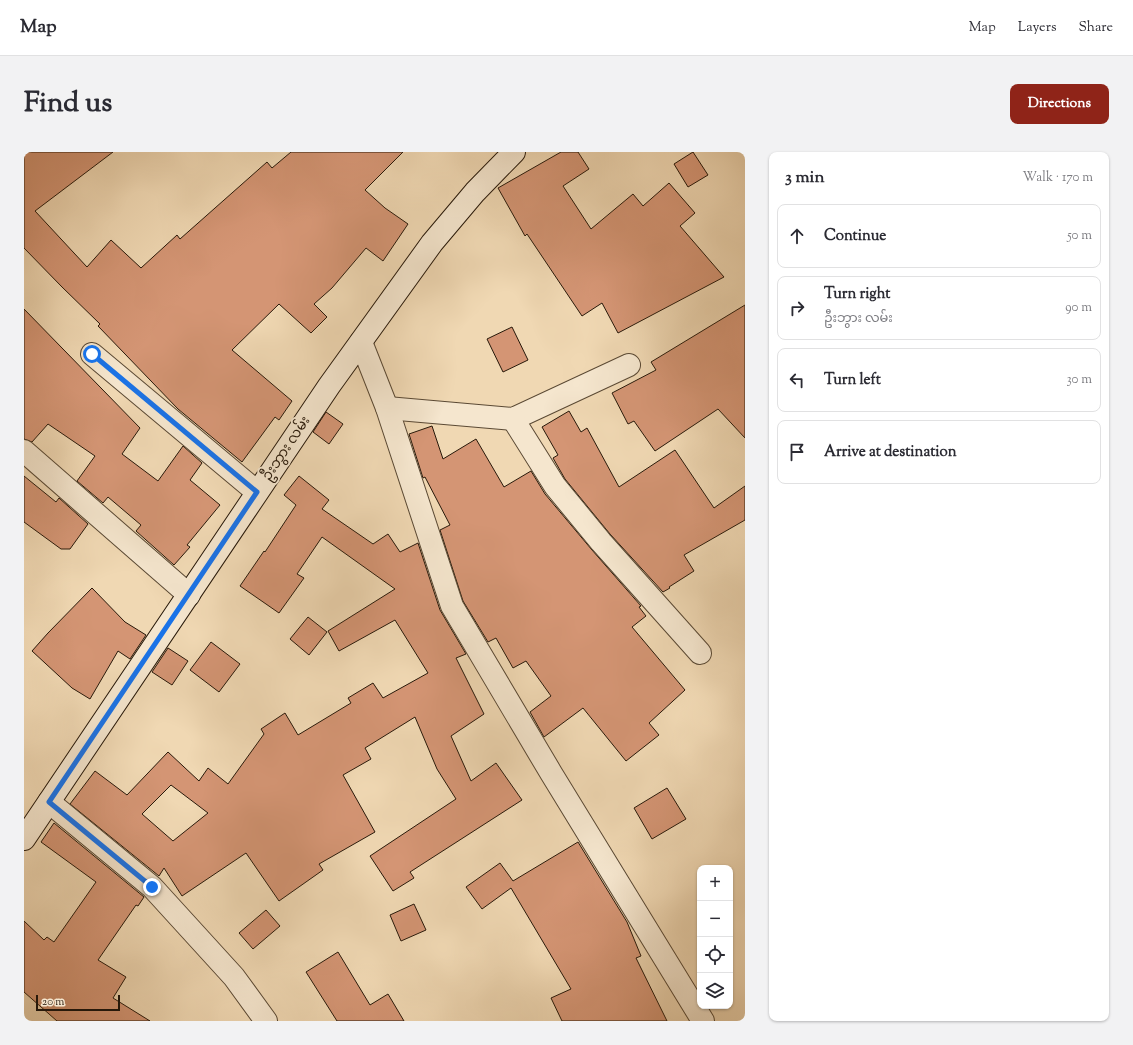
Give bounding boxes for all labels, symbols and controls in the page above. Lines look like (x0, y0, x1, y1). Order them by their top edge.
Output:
text: Map (20, 14, 57, 41)
text: Map (969, 18, 996, 38)
text: Layers (1018, 18, 1056, 38)
text: Share (1078, 18, 1113, 38)
text: Find us (24, 84, 112, 124)
button: Directions (1010, 84, 1109, 124)
text: 3 min (785, 166, 824, 190)
text: Walk · 170 m (1023, 169, 1093, 187)
icon: ahead (786, 225, 808, 247)
text: Continue (824, 226, 886, 247)
text: 50 m (1067, 227, 1092, 245)
text: Turn right (824, 284, 890, 305)
icon: right (786, 297, 808, 319)
text: 90 m (1065, 299, 1092, 317)
text: ဦးဘွား လမ်း (824, 310, 893, 328)
route start (83, 345, 101, 363)
icon: left (786, 369, 808, 391)
text: Turn left (824, 370, 881, 391)
text: 30 m (1066, 371, 1092, 389)
street label: ဦးဘွား လမ်း (256, 412, 316, 485)
icon: arrive (786, 441, 808, 463)
text: Arrive at destination (824, 442, 957, 463)
map controls (697, 865, 733, 1009)
button: + (697, 865, 733, 901)
route end (143, 878, 161, 896)
button: − (697, 901, 733, 937)
button: locate (697, 937, 733, 973)
button: layers (697, 973, 733, 1009)
scale bar (36, 993, 120, 1012)
text: 20 m (42, 994, 64, 1010)

